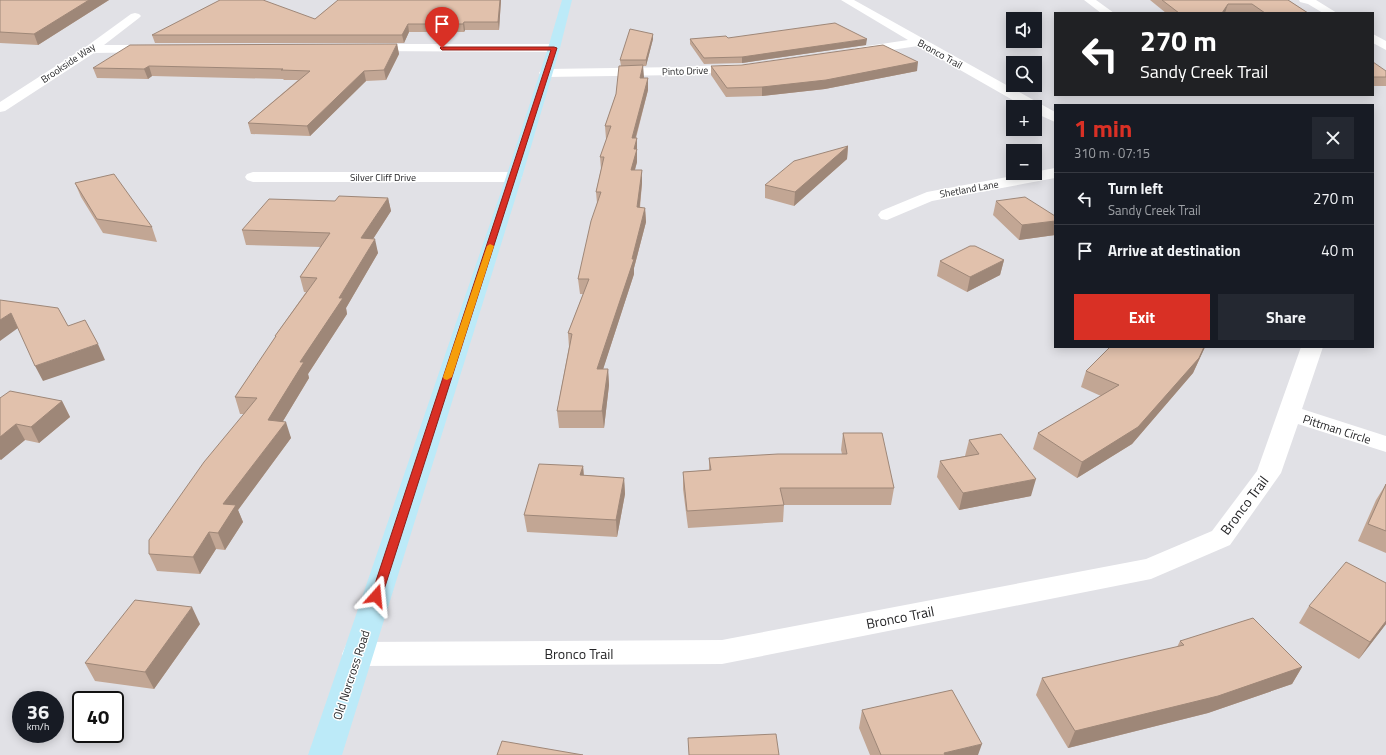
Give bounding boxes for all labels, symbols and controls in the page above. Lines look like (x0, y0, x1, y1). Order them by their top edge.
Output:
pin (425, 7.0, 459, 48)
map controls (1006, 12, 1042, 180)
button: sound (1006, 12, 1042, 48)
icon: arrive (431, 13, 453, 35)
text: 270 m (1140, 19, 1217, 62)
icon: left (1074, 28, 1126, 80)
street label: Bronco Trail (915, 35, 965, 73)
street label: Brookside Way (38, 39, 98, 87)
button: search (1006, 56, 1042, 92)
text: Sandy Creek Trail (1140, 58, 1268, 85)
street label: Pinto Drive (662, 63, 708, 79)
button: + (1006, 100, 1042, 136)
text: 1 min (1074, 110, 1132, 146)
button: close (1312, 117, 1354, 159)
text: 310 m · 07:15 (1074, 143, 1150, 163)
button: − (1006, 144, 1042, 180)
street label: Silver Cliff Drive (350, 170, 416, 185)
street label: Shetland Lane (938, 176, 1000, 202)
text: Turn left (1108, 177, 1163, 200)
text: 270 m (1313, 187, 1354, 210)
icon: left (1074, 188, 1096, 210)
text: Sandy Creek Trail (1108, 200, 1201, 220)
text: Arrive at destination (1108, 239, 1241, 262)
text: 40 m (1321, 239, 1354, 262)
icon: arrive (1074, 240, 1096, 262)
button: Exit (1074, 294, 1210, 340)
button: Share (1218, 294, 1354, 340)
street label: Pittman Circle (1301, 409, 1373, 449)
street label: Bronco Trail (1215, 471, 1273, 539)
position arrow (355, 575, 397, 617)
street label: Bronco Trail (864, 600, 936, 634)
street label: Old Norcross Road (328, 628, 374, 722)
street label: Bronco Trail (544, 643, 614, 664)
speed limit sign: 40 (72, 691, 124, 743)
text: 36 (27, 696, 49, 727)
text: km/h (27, 719, 49, 734)

